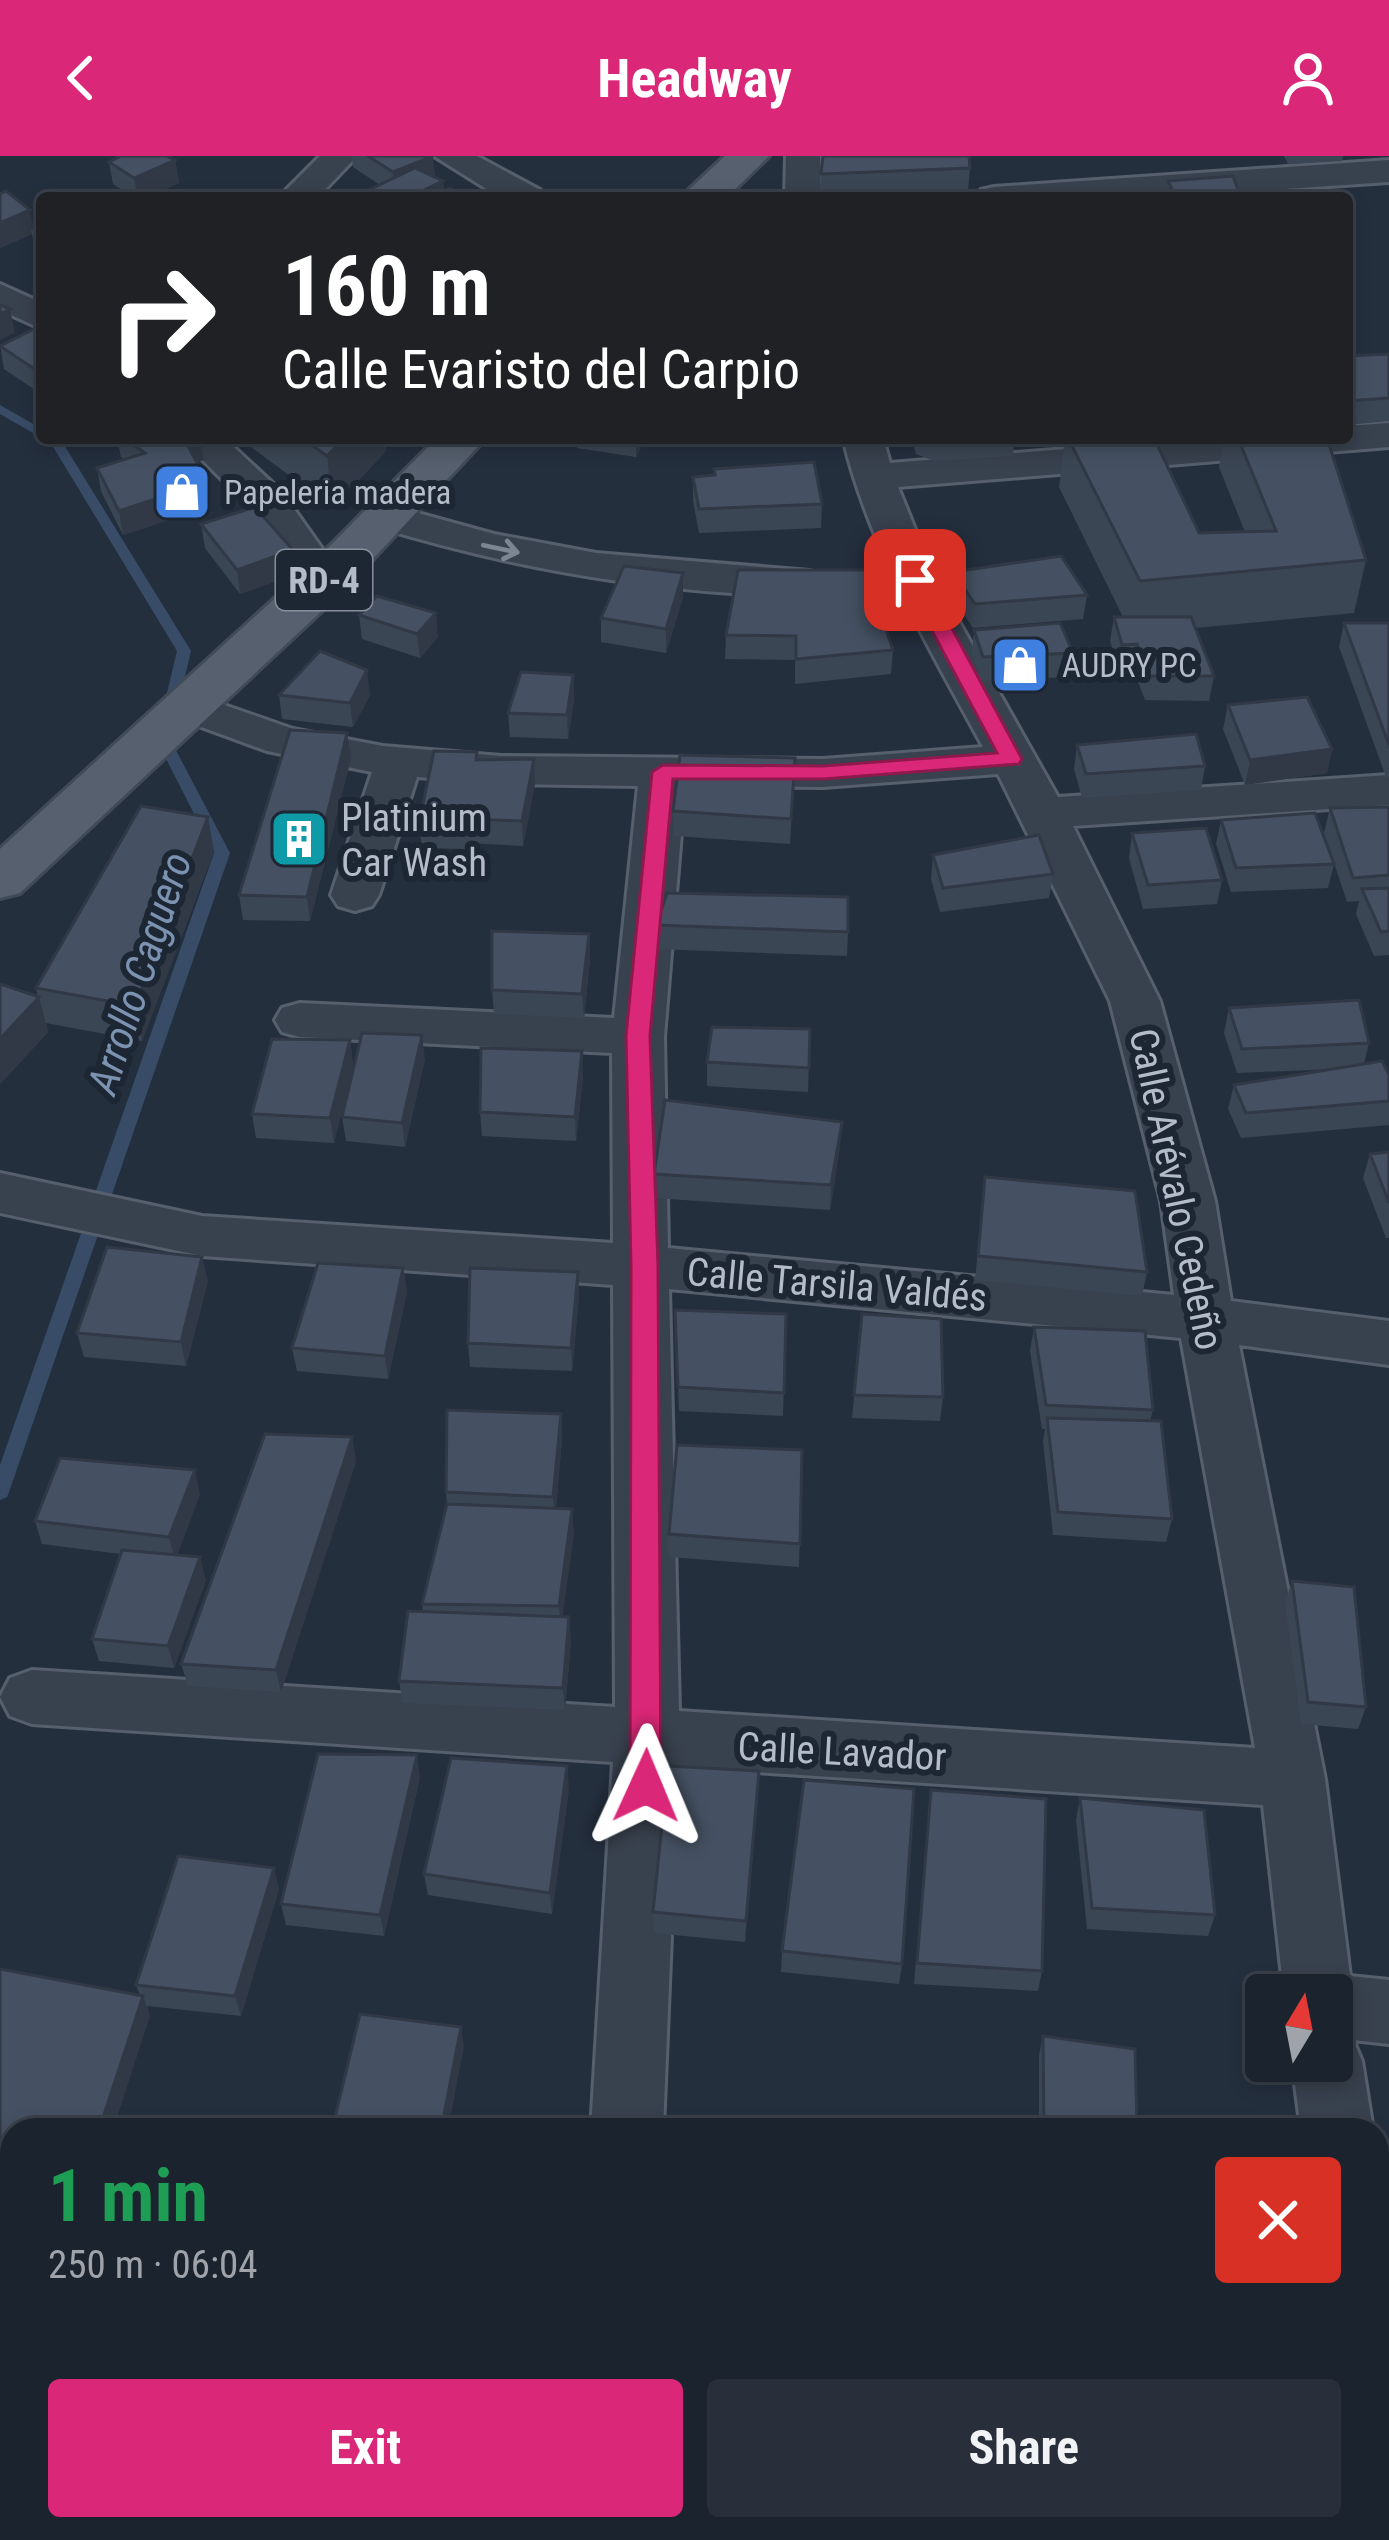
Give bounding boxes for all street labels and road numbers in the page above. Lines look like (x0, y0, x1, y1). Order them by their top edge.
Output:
road number: RD-4 (276, 550, 372, 610)
street label: Calle Arévalo Cedeño (1120, 1024, 1233, 1354)
street label: Calle Tarsila Valdés (685, 1249, 989, 1321)
street label: Calle Lavador (737, 1724, 947, 1780)

